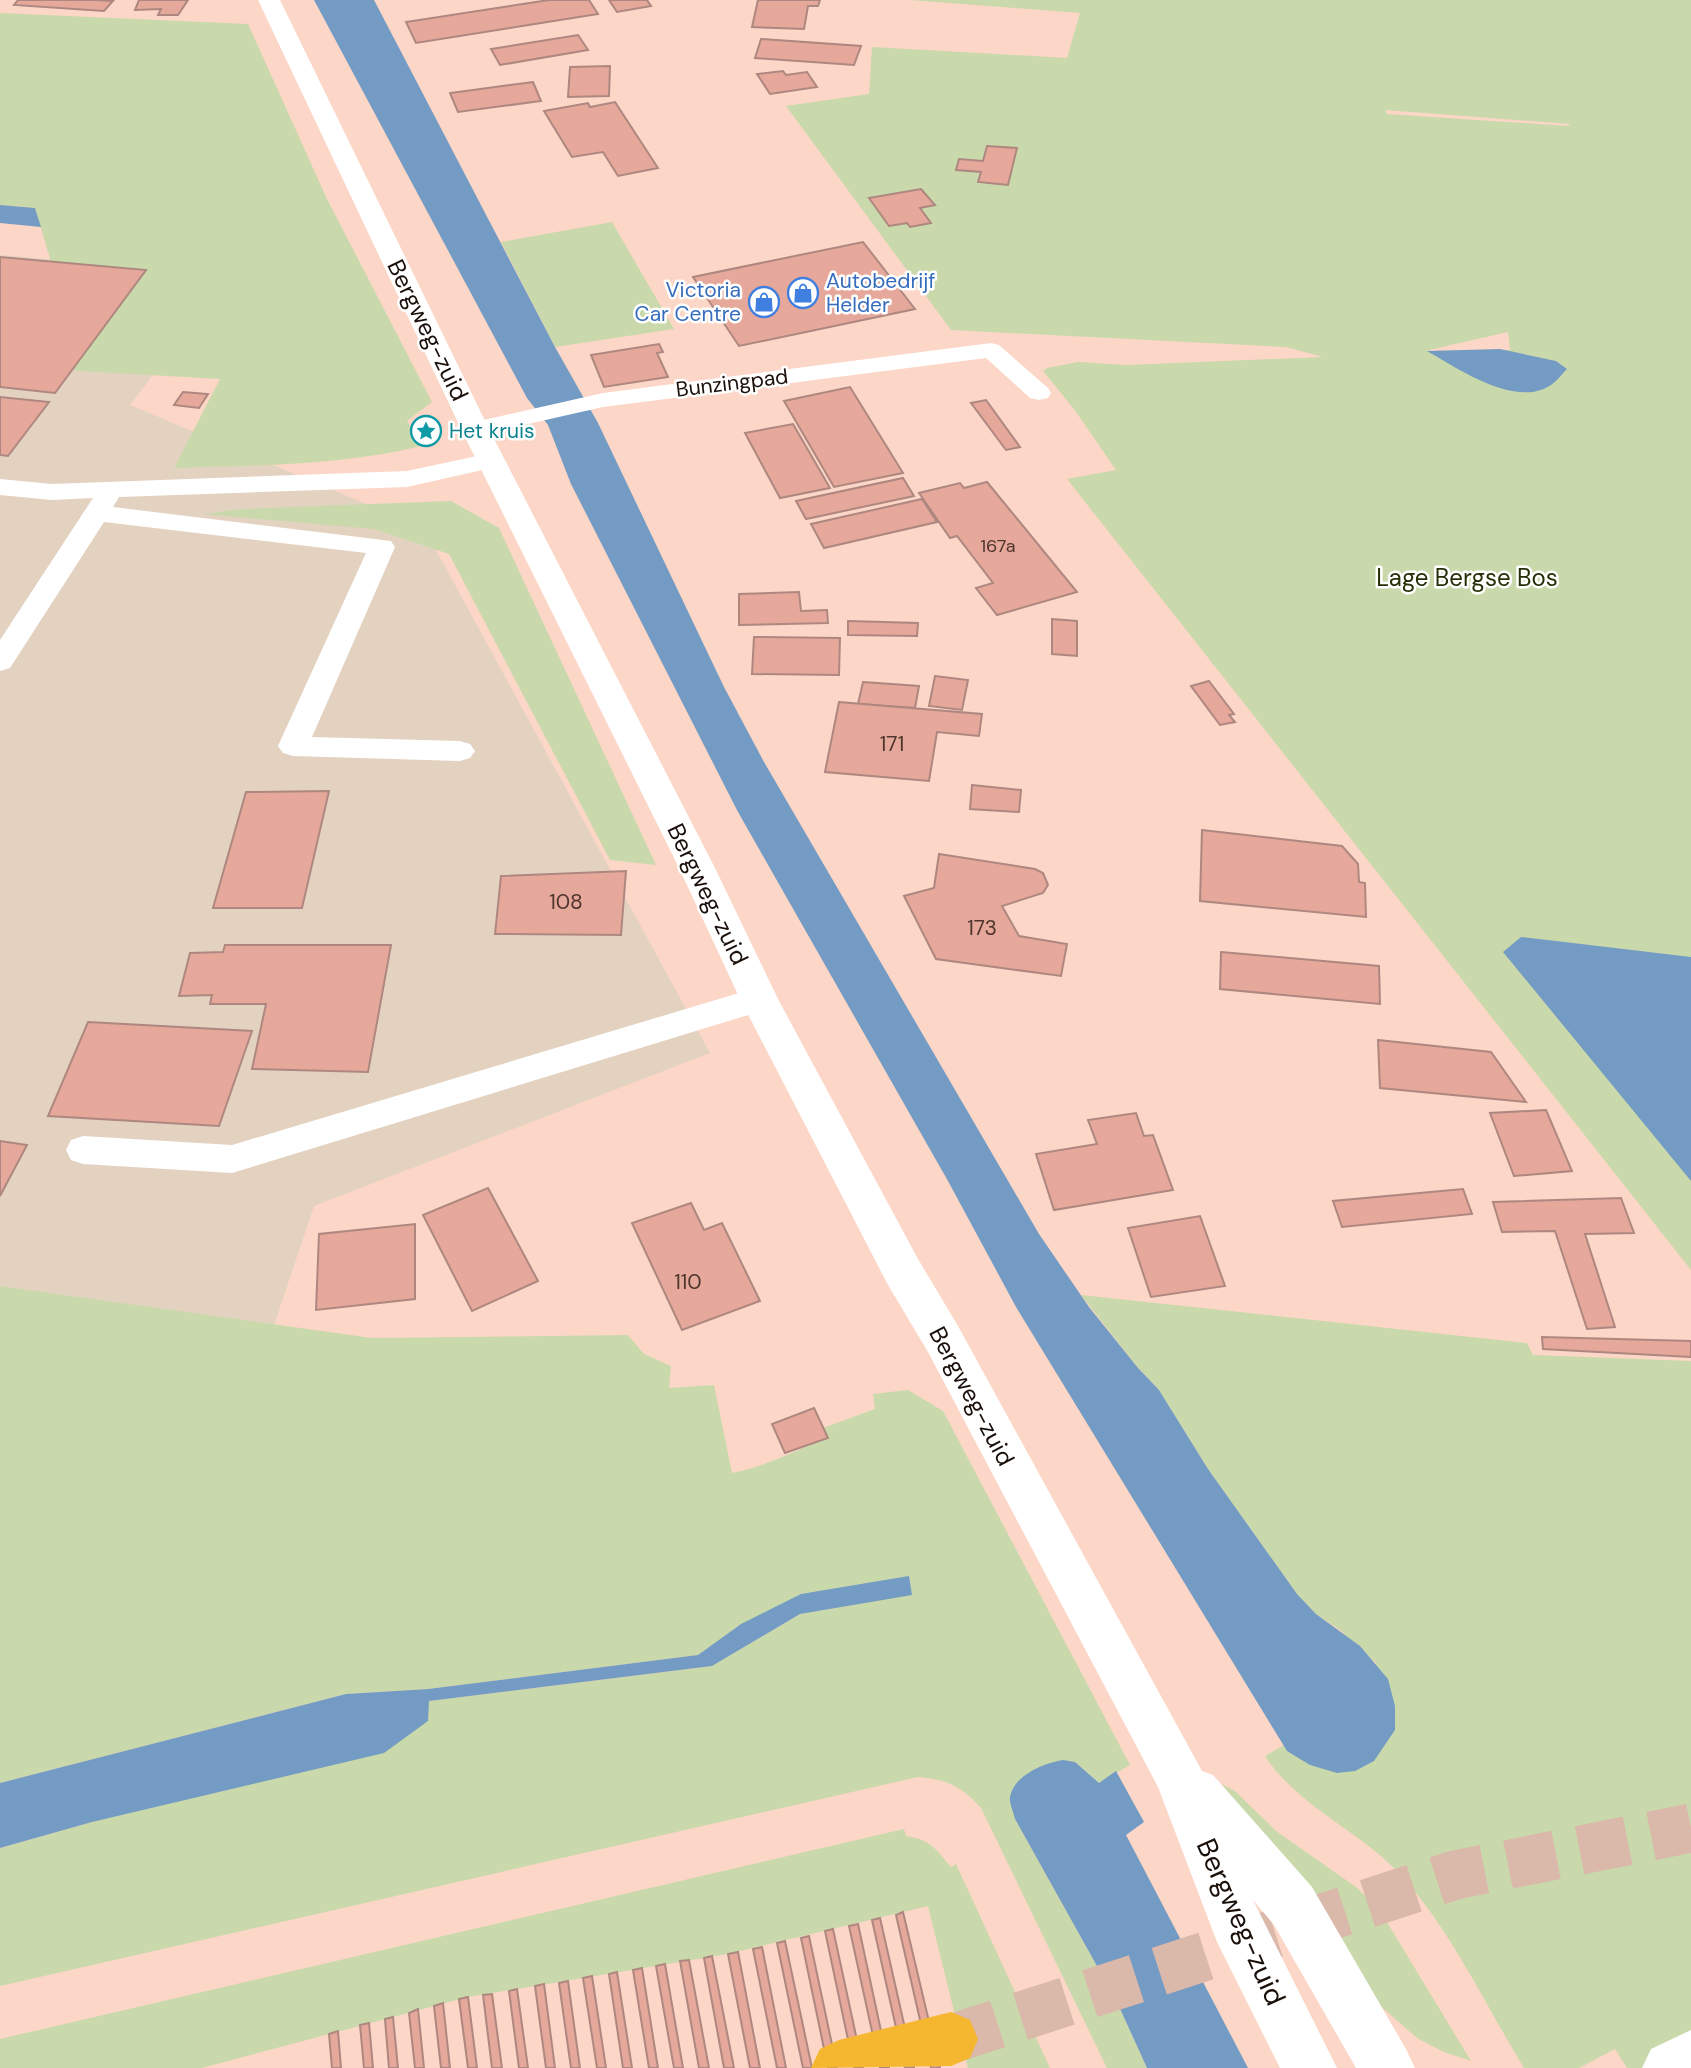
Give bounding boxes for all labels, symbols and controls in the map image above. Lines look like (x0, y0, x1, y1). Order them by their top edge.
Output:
street label: Bergweg-zuid (380, 254, 476, 406)
place label: Autobedrijf Helder (826, 267, 935, 319)
place label: Victoria Car Centre (635, 276, 741, 328)
shop icon: Autobedrijf Helder (786, 276, 820, 310)
shop icon: Victoria Car Centre (747, 285, 781, 319)
street label: Bunzingpad (674, 362, 790, 404)
place icon: Het kruis (409, 414, 443, 448)
place label: Het kruis (449, 417, 535, 445)
house number: 167a (980, 534, 1016, 558)
park label: Lage Bergse Bos (1376, 562, 1558, 593)
house number: 171 (880, 730, 904, 758)
street label: Bergweg-zuid (660, 818, 756, 970)
house number: 108 (549, 888, 583, 916)
house number: 173 (967, 914, 997, 942)
house number: 110 (674, 1268, 702, 1296)
street label: Bergweg-zuid (922, 1321, 1022, 1471)
street label: Bergweg-zuid (1188, 1833, 1294, 2011)

